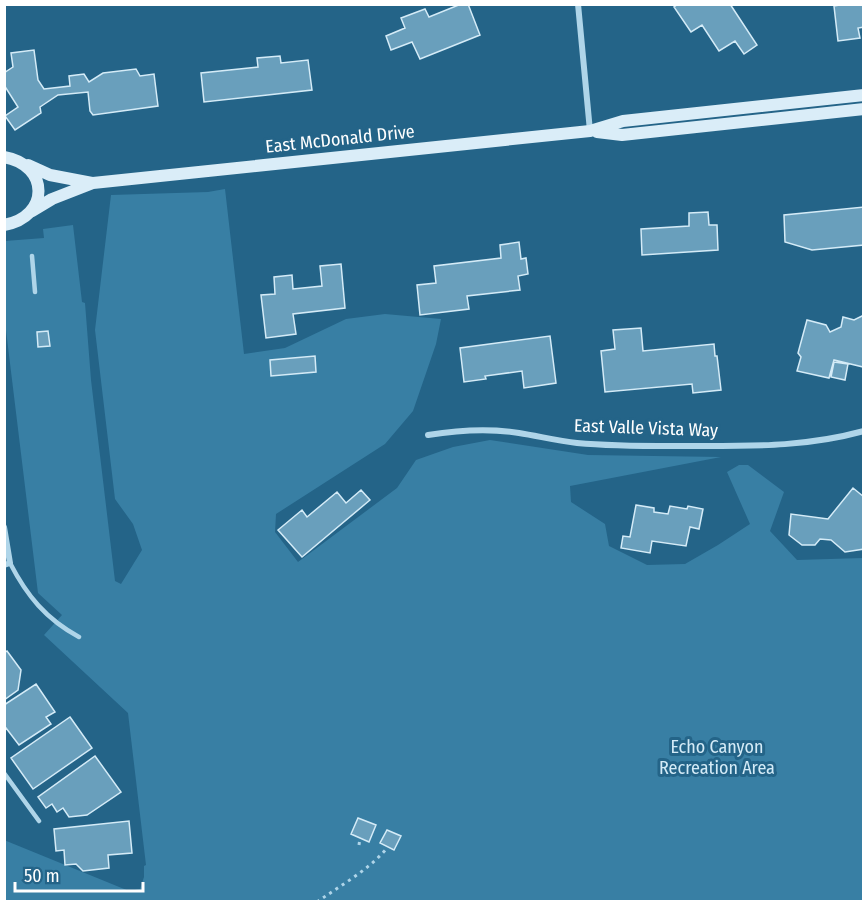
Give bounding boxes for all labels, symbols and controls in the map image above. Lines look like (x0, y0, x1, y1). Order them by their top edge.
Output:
street label: East McDonald Drive (264, 120, 416, 158)
street label: East Valle Vista Way (574, 414, 718, 442)
park label: Echo Canyon Recreation Area (659, 736, 775, 779)
scale bar (15, 855, 142, 893)
text: 50 m (24, 865, 60, 887)

